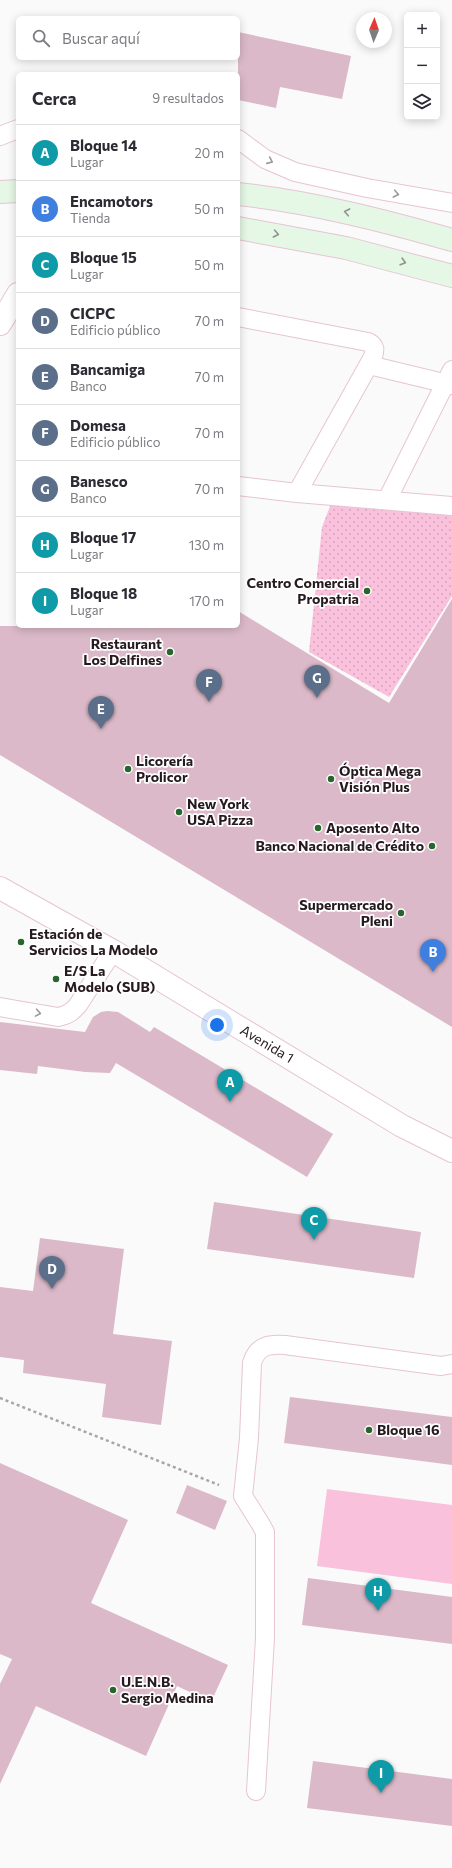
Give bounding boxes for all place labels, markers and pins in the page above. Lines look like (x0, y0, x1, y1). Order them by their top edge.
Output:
place label: Centro Comercial Propatria (246, 574, 359, 607)
marker: Centro Comercial Propatria (362, 586, 372, 596)
place label: Restaurant Los Delfines (83, 635, 162, 668)
marker: Restaurant Los Delfines (165, 647, 175, 657)
pin: G (304, 665, 330, 698)
pin: F (196, 669, 222, 702)
pin: E (88, 696, 114, 729)
place label: Licorería Prolicor (136, 752, 193, 785)
place label: Óptica Mega Visión Plus (339, 762, 421, 795)
marker: Licorería Prolicor (123, 764, 133, 774)
marker: Óptica Mega Visión Plus (326, 774, 336, 784)
place label: New York USA Pizza (187, 795, 253, 828)
marker: New York USA Pizza (174, 807, 184, 817)
place label: Aposento Alto (326, 819, 420, 836)
marker: Aposento Alto (313, 823, 323, 833)
place label: Banco Nacional de Crédito (255, 837, 424, 854)
marker: Banco Nacional de Crédito (427, 841, 437, 851)
place label: Supermercado Pleni (299, 896, 393, 929)
marker: Supermercado Pleni (396, 908, 406, 918)
place label: Estación de Servicios La Modelo (29, 925, 158, 958)
marker: Estación de Servicios La Modelo (16, 937, 26, 947)
pin: B (420, 939, 446, 972)
place label: E/S La Modelo (SUB) (64, 962, 155, 995)
marker: E/S La Modelo (SUB) (51, 974, 61, 984)
pin: A (217, 1069, 243, 1102)
pin: C (301, 1207, 327, 1240)
pin: D (39, 1256, 65, 1289)
place label: Bloque 16 (377, 1421, 440, 1438)
marker: Bloque 16 (364, 1425, 374, 1435)
pin: H (365, 1578, 391, 1611)
place label: U.E.N.B. Sergio Medina (121, 1673, 214, 1706)
marker: U.E.N.B. Sergio Medina (108, 1685, 118, 1695)
pin: I (368, 1760, 394, 1793)

